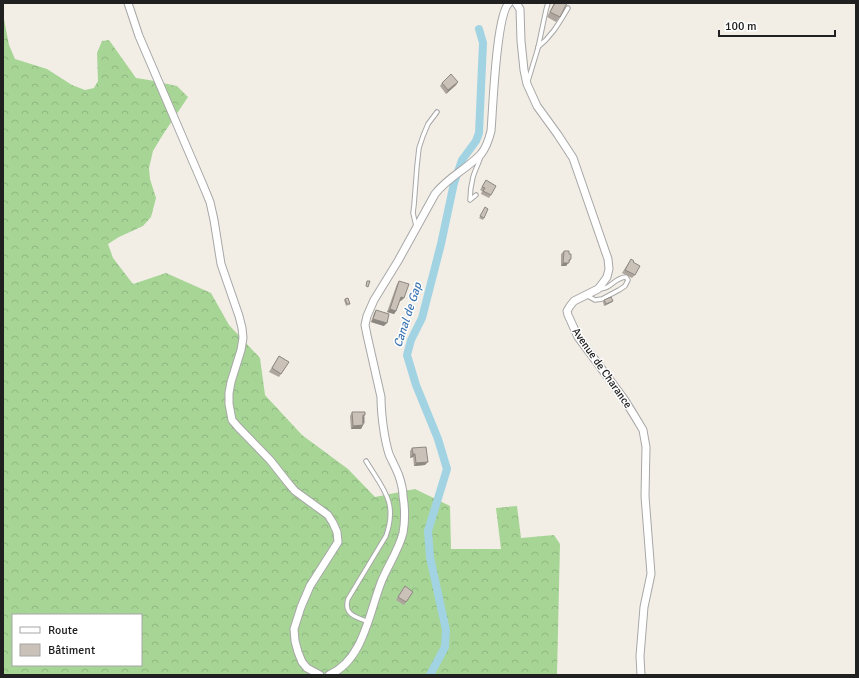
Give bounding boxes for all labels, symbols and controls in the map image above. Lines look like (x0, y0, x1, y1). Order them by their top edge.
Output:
scale bar (719, 12, 835, 38)
text: 100 m (725, 19, 757, 34)
water label: Canal de Gap (390, 280, 426, 349)
street label: Avenue de Charance (569, 325, 635, 411)
legend (12, 614, 142, 666)
text: Route (48, 623, 78, 638)
text: Bâtiment (48, 643, 95, 658)

